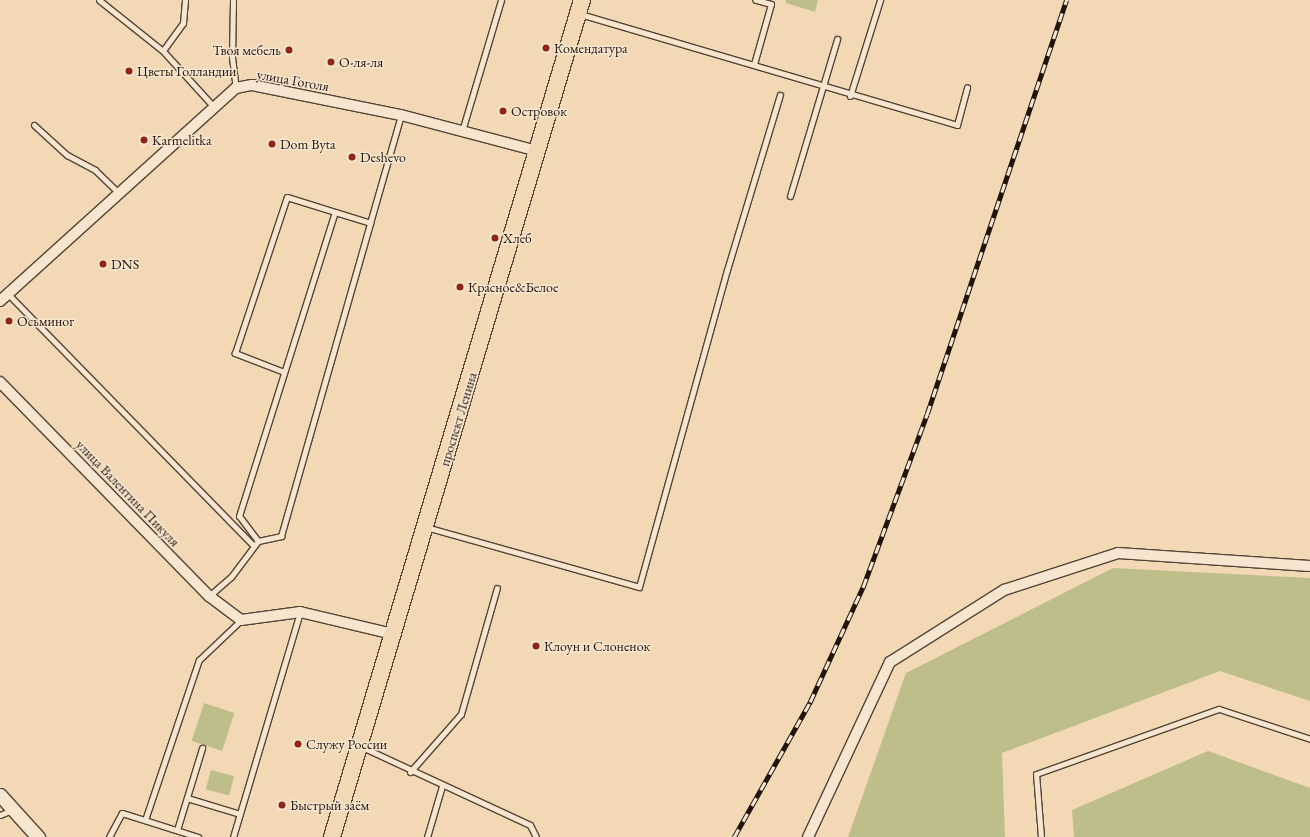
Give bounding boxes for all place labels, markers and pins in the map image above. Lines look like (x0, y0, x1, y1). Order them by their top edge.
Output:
place label: Комендатура (554, 40, 628, 56)
place label: Твоя мебель (213, 42, 281, 58)
marker: Комендатура (541, 43, 551, 53)
marker: Твоя мебель (284, 45, 294, 55)
place label: О-ля-ля (339, 54, 383, 70)
marker: О-ля-ля (326, 57, 336, 67)
place label: Цветы Голландии (137, 63, 236, 79)
marker: Цветы Голландии (124, 66, 134, 76)
place label: Островок (511, 103, 567, 119)
marker: Островок (498, 106, 508, 116)
place label: Karmelitka (152, 132, 211, 148)
marker: Karmelitka (139, 135, 149, 145)
place label: Dom Byta (280, 136, 336, 152)
marker: Dom Byta (267, 139, 277, 149)
place label: Deshevo (360, 149, 406, 165)
marker: Deshevo (347, 152, 357, 162)
place label: Хлеб (503, 230, 532, 246)
marker: Хлеб (490, 233, 500, 243)
place label: DNS (111, 256, 139, 272)
marker: DNS (98, 259, 108, 269)
place label: Красное&Белое (468, 279, 558, 295)
marker: Красное&Белое (455, 282, 465, 292)
place label: Осьминог (17, 313, 74, 329)
marker: Осьминог (4, 316, 14, 326)
place label: Клоун и Слоненок (544, 638, 650, 654)
marker: Клоун и Слоненок (531, 641, 541, 651)
place label: Служу России (306, 736, 387, 752)
marker: Служу России (293, 739, 303, 749)
place label: Быстрый заём (290, 797, 369, 813)
marker: Быстрый заём (277, 800, 287, 810)

